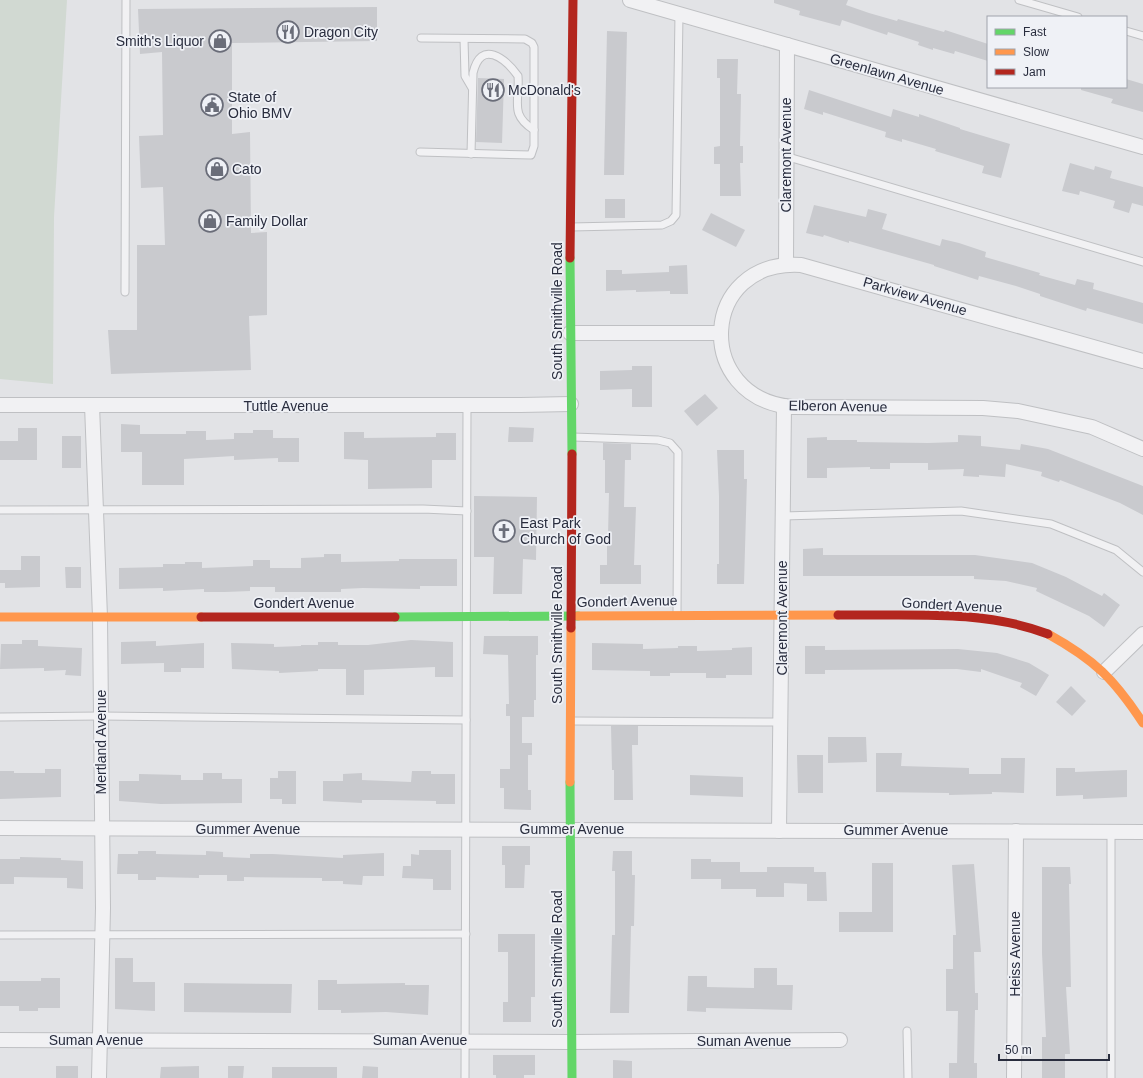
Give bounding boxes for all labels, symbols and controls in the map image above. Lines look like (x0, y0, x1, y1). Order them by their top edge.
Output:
legend (987, 16, 1127, 88)
restaurant icon: Dragon City (275, 19, 301, 45)
place label: Dragon City (304, 24, 378, 40)
text: Fast (1023, 25, 1047, 39)
shop icon: Smith's Liquor (207, 28, 233, 54)
place label: Smith's Liquor (116, 33, 204, 49)
text: Slow (1023, 45, 1049, 59)
street label: Greenlawn Avenue (828, 50, 946, 98)
text: Jam (1023, 65, 1046, 79)
restaurant icon: McDonald's (480, 77, 506, 103)
place label: McDonald's (508, 82, 581, 98)
place label: State of Ohio BMV (228, 89, 292, 121)
public building icon: State of Ohio BMV (199, 92, 225, 118)
street label: Claremont Avenue (778, 97, 794, 212)
shop icon: Cato (204, 156, 230, 182)
place label: Cato (232, 161, 262, 177)
shop icon: Family Dollar (197, 208, 223, 234)
place label: Family Dollar (226, 213, 308, 229)
street label: South Smithville Road (549, 242, 565, 380)
street label: Parkview Avenue (861, 274, 969, 319)
street label: Elberon Avenue (789, 397, 888, 415)
street label: Tuttle Avenue (244, 398, 329, 414)
place label: East Park Church of God (520, 515, 611, 547)
church icon: East Park Church of God (491, 518, 517, 544)
street label: Claremont Avenue (774, 560, 790, 675)
street label: South Smithville Road (549, 566, 565, 704)
street label: Gondert Avenue (576, 592, 678, 610)
street label: Gondert Avenue (901, 594, 1003, 616)
street label: Gondert Avenue (254, 595, 355, 611)
street label: Mertland Avenue (93, 689, 109, 794)
street label: Gummer Avenue (196, 821, 301, 837)
street label: Gummer Avenue (520, 821, 625, 837)
street label: Gummer Avenue (844, 822, 949, 838)
street label: South Smithville Road (549, 890, 565, 1028)
street label: Heiss Avenue (1007, 911, 1023, 997)
street label: Suman Avenue (49, 1032, 144, 1048)
street label: Suman Avenue (373, 1032, 468, 1048)
street label: Suman Avenue (697, 1033, 792, 1049)
scale bar (999, 1036, 1109, 1062)
text: 50 m (1005, 1043, 1032, 1057)

